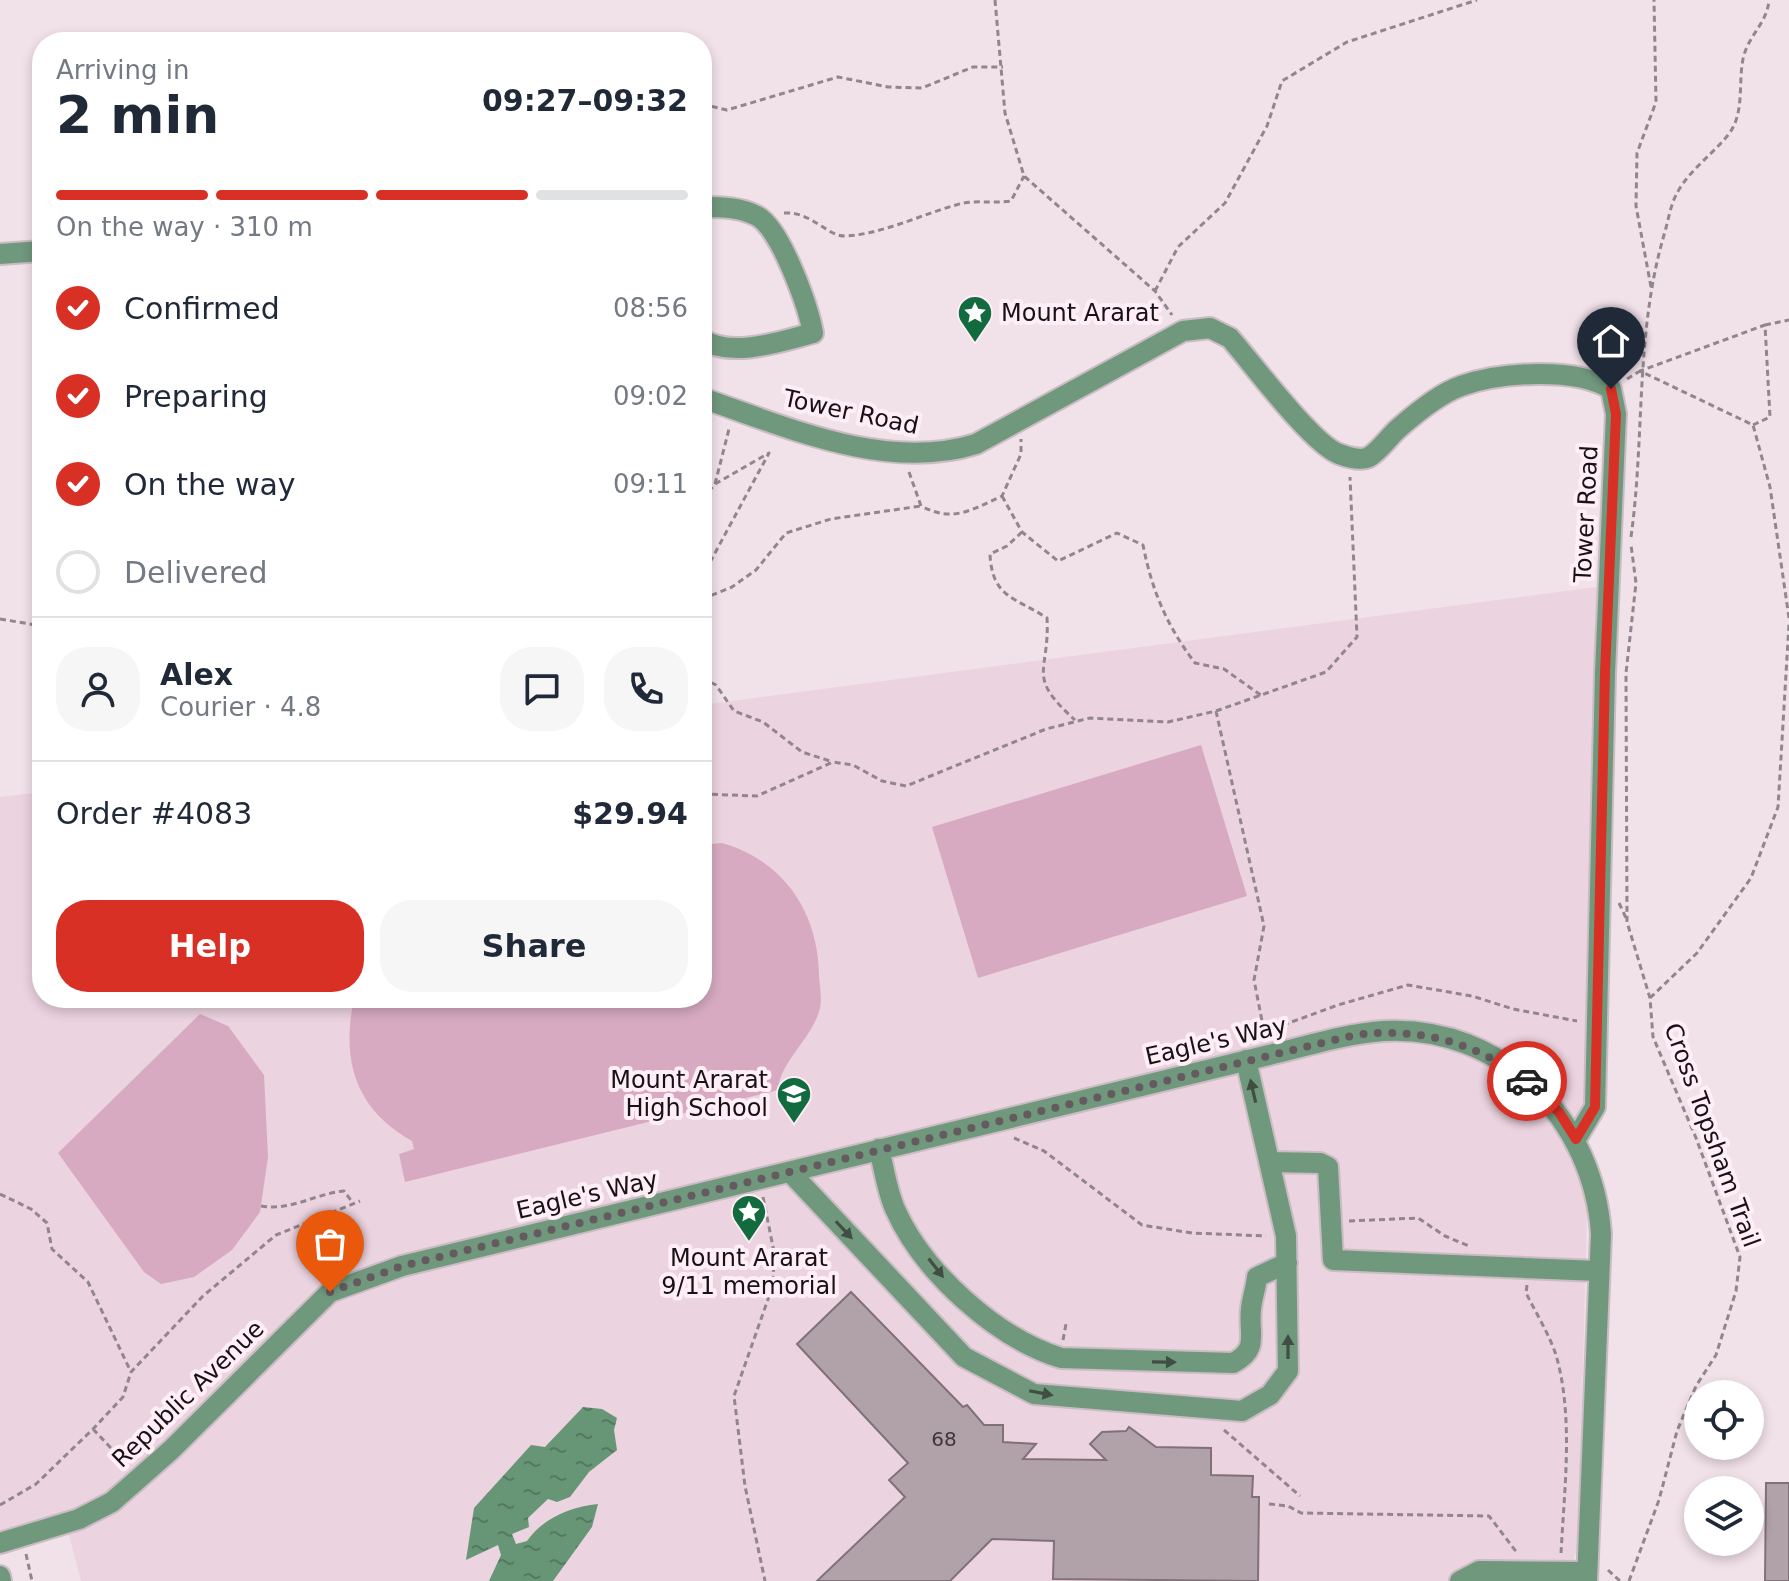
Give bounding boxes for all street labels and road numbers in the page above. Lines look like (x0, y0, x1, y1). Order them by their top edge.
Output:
street label: Tower Road (780, 384, 921, 440)
street label: Tower Road (1568, 445, 1604, 584)
street label: Eagle's Way (1143, 1011, 1289, 1071)
street label: Cross Topsham Trail (1658, 1019, 1766, 1251)
street label: Eagle's Way (514, 1165, 660, 1225)
street label: Republic Avenue (107, 1315, 269, 1473)

